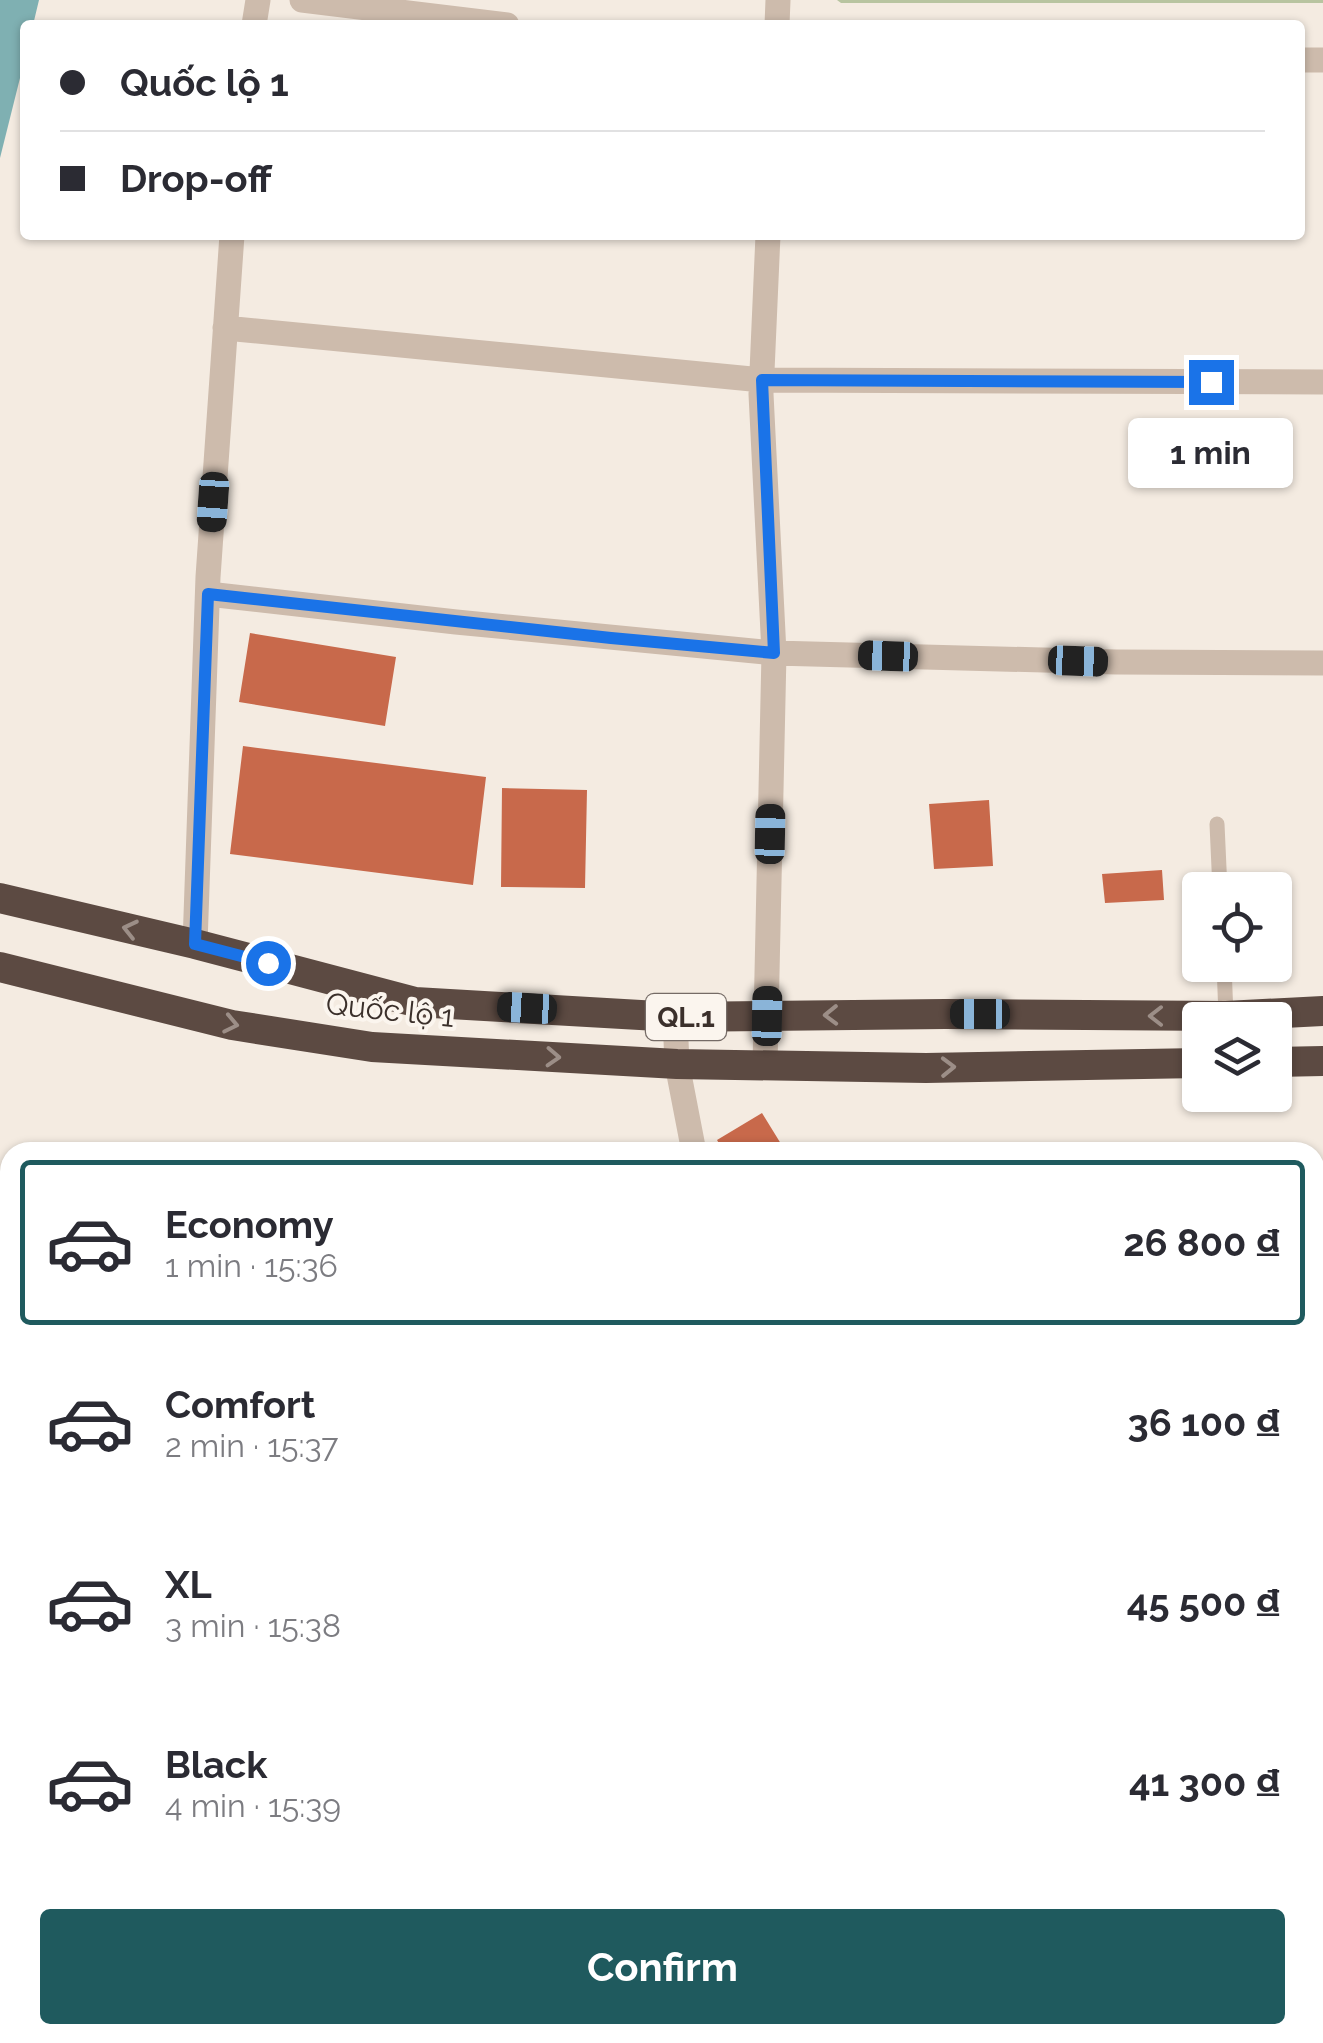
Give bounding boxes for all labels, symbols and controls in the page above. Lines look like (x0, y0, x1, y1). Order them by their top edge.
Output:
text: Quốc lộ 1 (120, 60, 289, 105)
text: Drop-off (120, 156, 272, 201)
route end (1189, 360, 1234, 405)
callout: 1 min (1128, 417, 1294, 487)
text: 1 min (1170, 434, 1251, 471)
car (196, 471, 230, 533)
car (857, 640, 919, 672)
car (1047, 645, 1109, 677)
car (754, 804, 786, 864)
map controls (1182, 872, 1292, 1112)
button: locate (1182, 872, 1292, 982)
one-way arrow (122, 920, 139, 941)
route start (246, 941, 291, 986)
street label: Quốc lộ 1 (324, 986, 456, 1034)
car (751, 986, 783, 1046)
car (496, 991, 558, 1025)
road number: QL.1 (646, 994, 726, 1040)
car (950, 999, 1010, 1029)
button: layers (1182, 1002, 1292, 1112)
one-way arrow (822, 1005, 838, 1026)
one-way arrow (1147, 1005, 1163, 1026)
one-way arrow (222, 1012, 239, 1033)
one-way arrow (546, 1046, 562, 1067)
one-way arrow (942, 1056, 957, 1078)
icon: car (45, 1198, 135, 1288)
text: Economy (165, 1202, 334, 1247)
text: 26 800 ₫ (1123, 1220, 1280, 1265)
text: 1 min · 15:36 (165, 1247, 338, 1284)
icon: car (45, 1378, 135, 1468)
text: Comfort (165, 1382, 315, 1427)
text: 36 100 ₫ (1128, 1400, 1280, 1445)
text: 2 min · 15:37 (165, 1427, 338, 1464)
icon: car (45, 1558, 135, 1648)
text: XL (165, 1562, 212, 1607)
text: 45 500 ₫ (1127, 1580, 1280, 1625)
text: 3 min · 15:38 (165, 1607, 341, 1644)
icon: car (45, 1738, 135, 1828)
text: Black (165, 1742, 267, 1787)
text: 41 300 ₫ (1129, 1760, 1280, 1805)
text: 4 min · 15:39 (165, 1787, 341, 1824)
button: Confirm (40, 1909, 1285, 2024)

